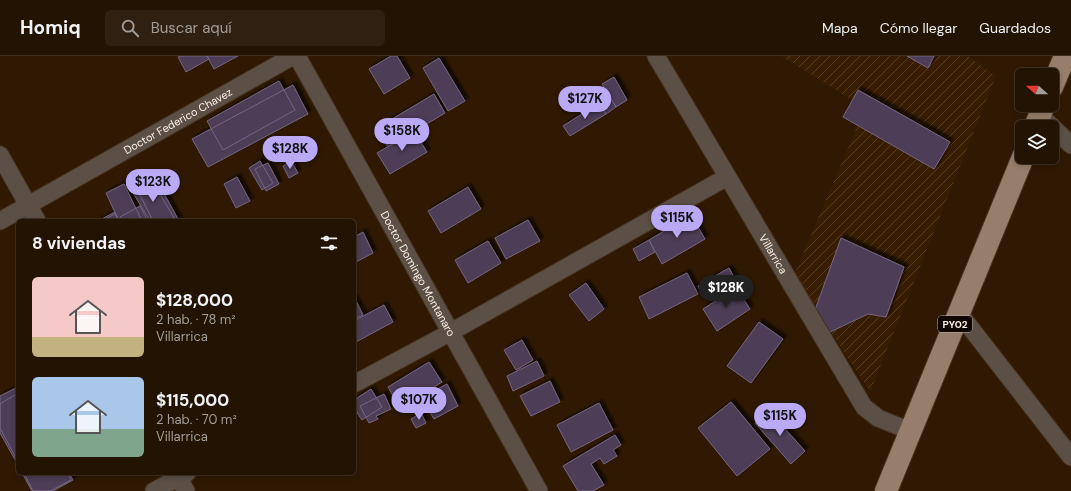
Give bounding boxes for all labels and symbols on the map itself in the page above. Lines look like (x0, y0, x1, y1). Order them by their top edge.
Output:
north arrow (1015, 68, 1059, 112)
street label: Doctor Federico Chavez (121, 85, 234, 157)
pin: $127K (557, 86, 613, 120)
pin: $158K (374, 118, 430, 152)
pin: $128K (262, 136, 318, 170)
pin: $123K (125, 169, 181, 203)
pin: $115K (649, 205, 705, 239)
street label: Doctor Domingo Montanaro (378, 208, 459, 339)
street label: Villarrica (756, 231, 790, 276)
pin: $128K (698, 275, 754, 309)
road number: PY02 (938, 316, 972, 332)
pin: $107K (391, 387, 447, 421)
pin: $115K (752, 403, 808, 437)

